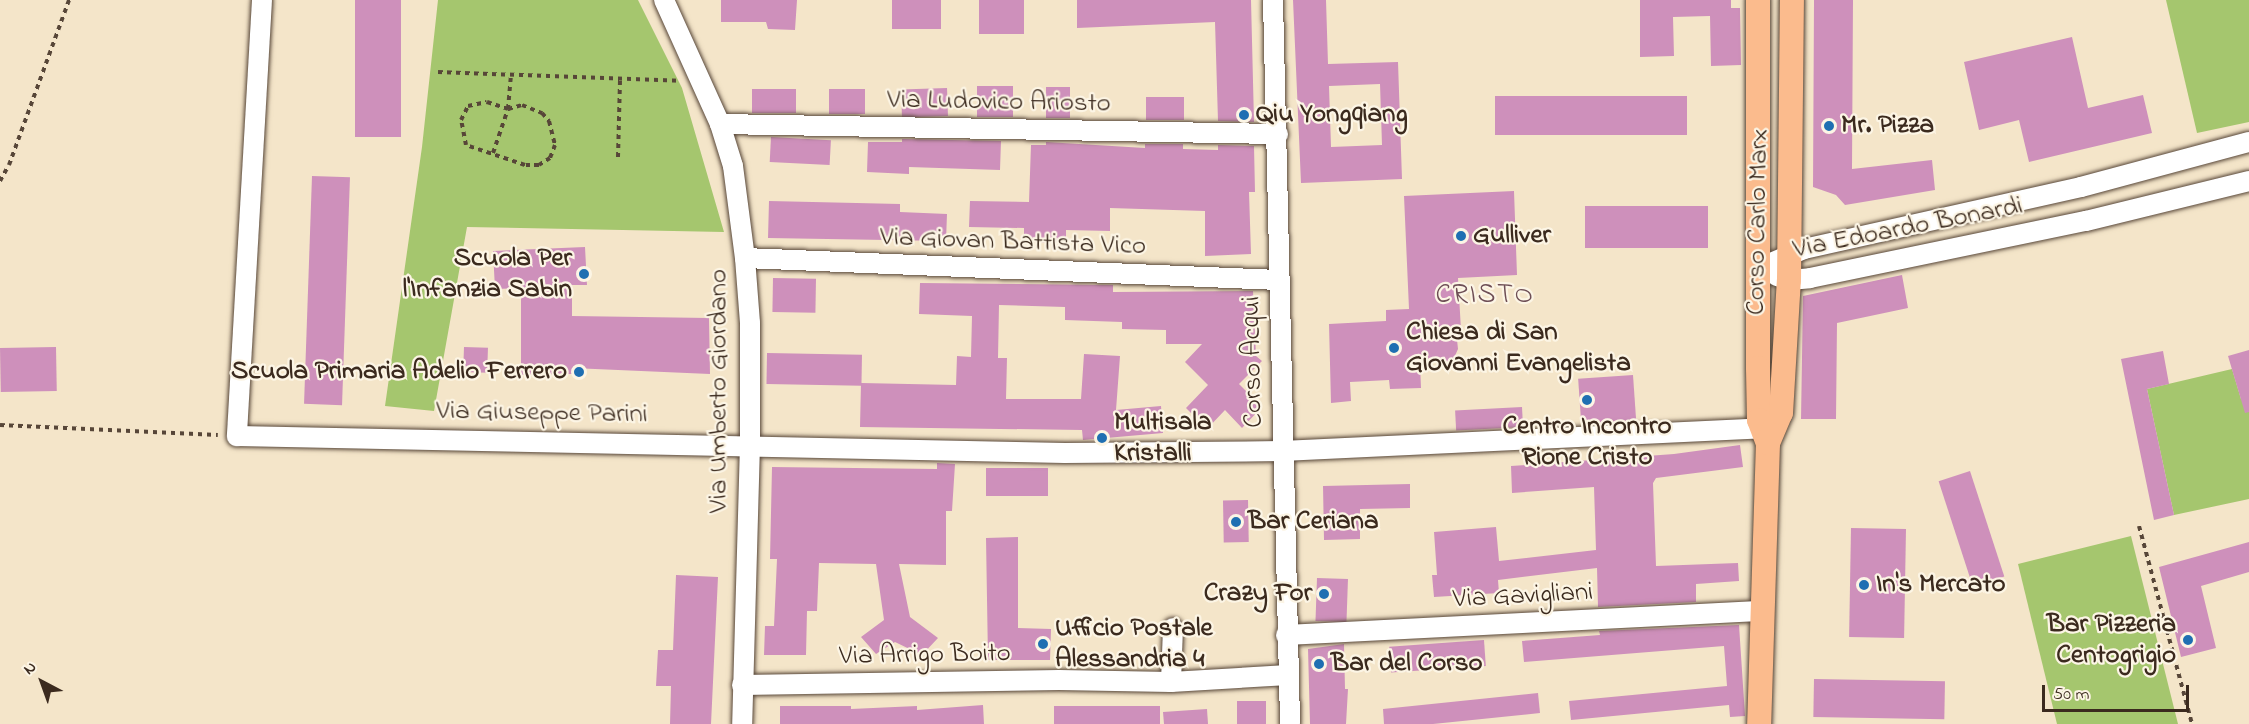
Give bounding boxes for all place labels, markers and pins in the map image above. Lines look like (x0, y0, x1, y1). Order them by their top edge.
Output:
place label: Qiu Yongqiang (1256, 99, 1408, 131)
marker: Qiu Yongqiang (1237, 108, 1251, 122)
place label: Mr. Pizza (1841, 110, 1934, 142)
marker: Mr. Pizza (1822, 119, 1836, 133)
place label: Gulliver (1473, 220, 1551, 252)
marker: Gulliver (1454, 229, 1468, 243)
place label: Scuola Per l'Infanzia Sabin (403, 242, 572, 305)
marker: Scuola Per l'Infanzia Sabin (577, 267, 591, 281)
place label: Chiesa di San Giovanni Evangelista (1406, 316, 1631, 379)
marker: Chiesa di San Giovanni Evangelista (1387, 341, 1401, 355)
place label: Scuola Primaria Adelio Ferrero (231, 356, 567, 388)
marker: Scuola Primaria Adelio Ferrero (572, 365, 586, 379)
marker: Centro Incontro Rione Cristo (1580, 393, 1594, 407)
place label: Multisala Kristalli (1114, 406, 1212, 469)
place label: Centro Incontro Rione Cristo (1503, 410, 1671, 473)
marker: Multisala Kristalli (1095, 431, 1109, 445)
place label: Bar Ceriana (1248, 506, 1378, 538)
marker: Bar Ceriana (1229, 515, 1243, 529)
place label: In's Mercato (1876, 569, 2005, 601)
place label: Crazy For (1204, 578, 1312, 610)
marker: In's Mercato (1857, 578, 1871, 592)
marker: Crazy For (1317, 587, 1331, 601)
place label: Bar Pizzeria Centogrigio (2047, 608, 2176, 671)
place label: Ufficio Postale Alessandria 4 (1055, 612, 1213, 675)
marker: Bar Pizzeria Centogrigio (2181, 633, 2195, 647)
marker: Ufficio Postale Alessandria 4 (1036, 637, 1050, 651)
place label: Bar del Corso (1331, 648, 1482, 680)
marker: Bar del Corso (1312, 657, 1326, 671)

